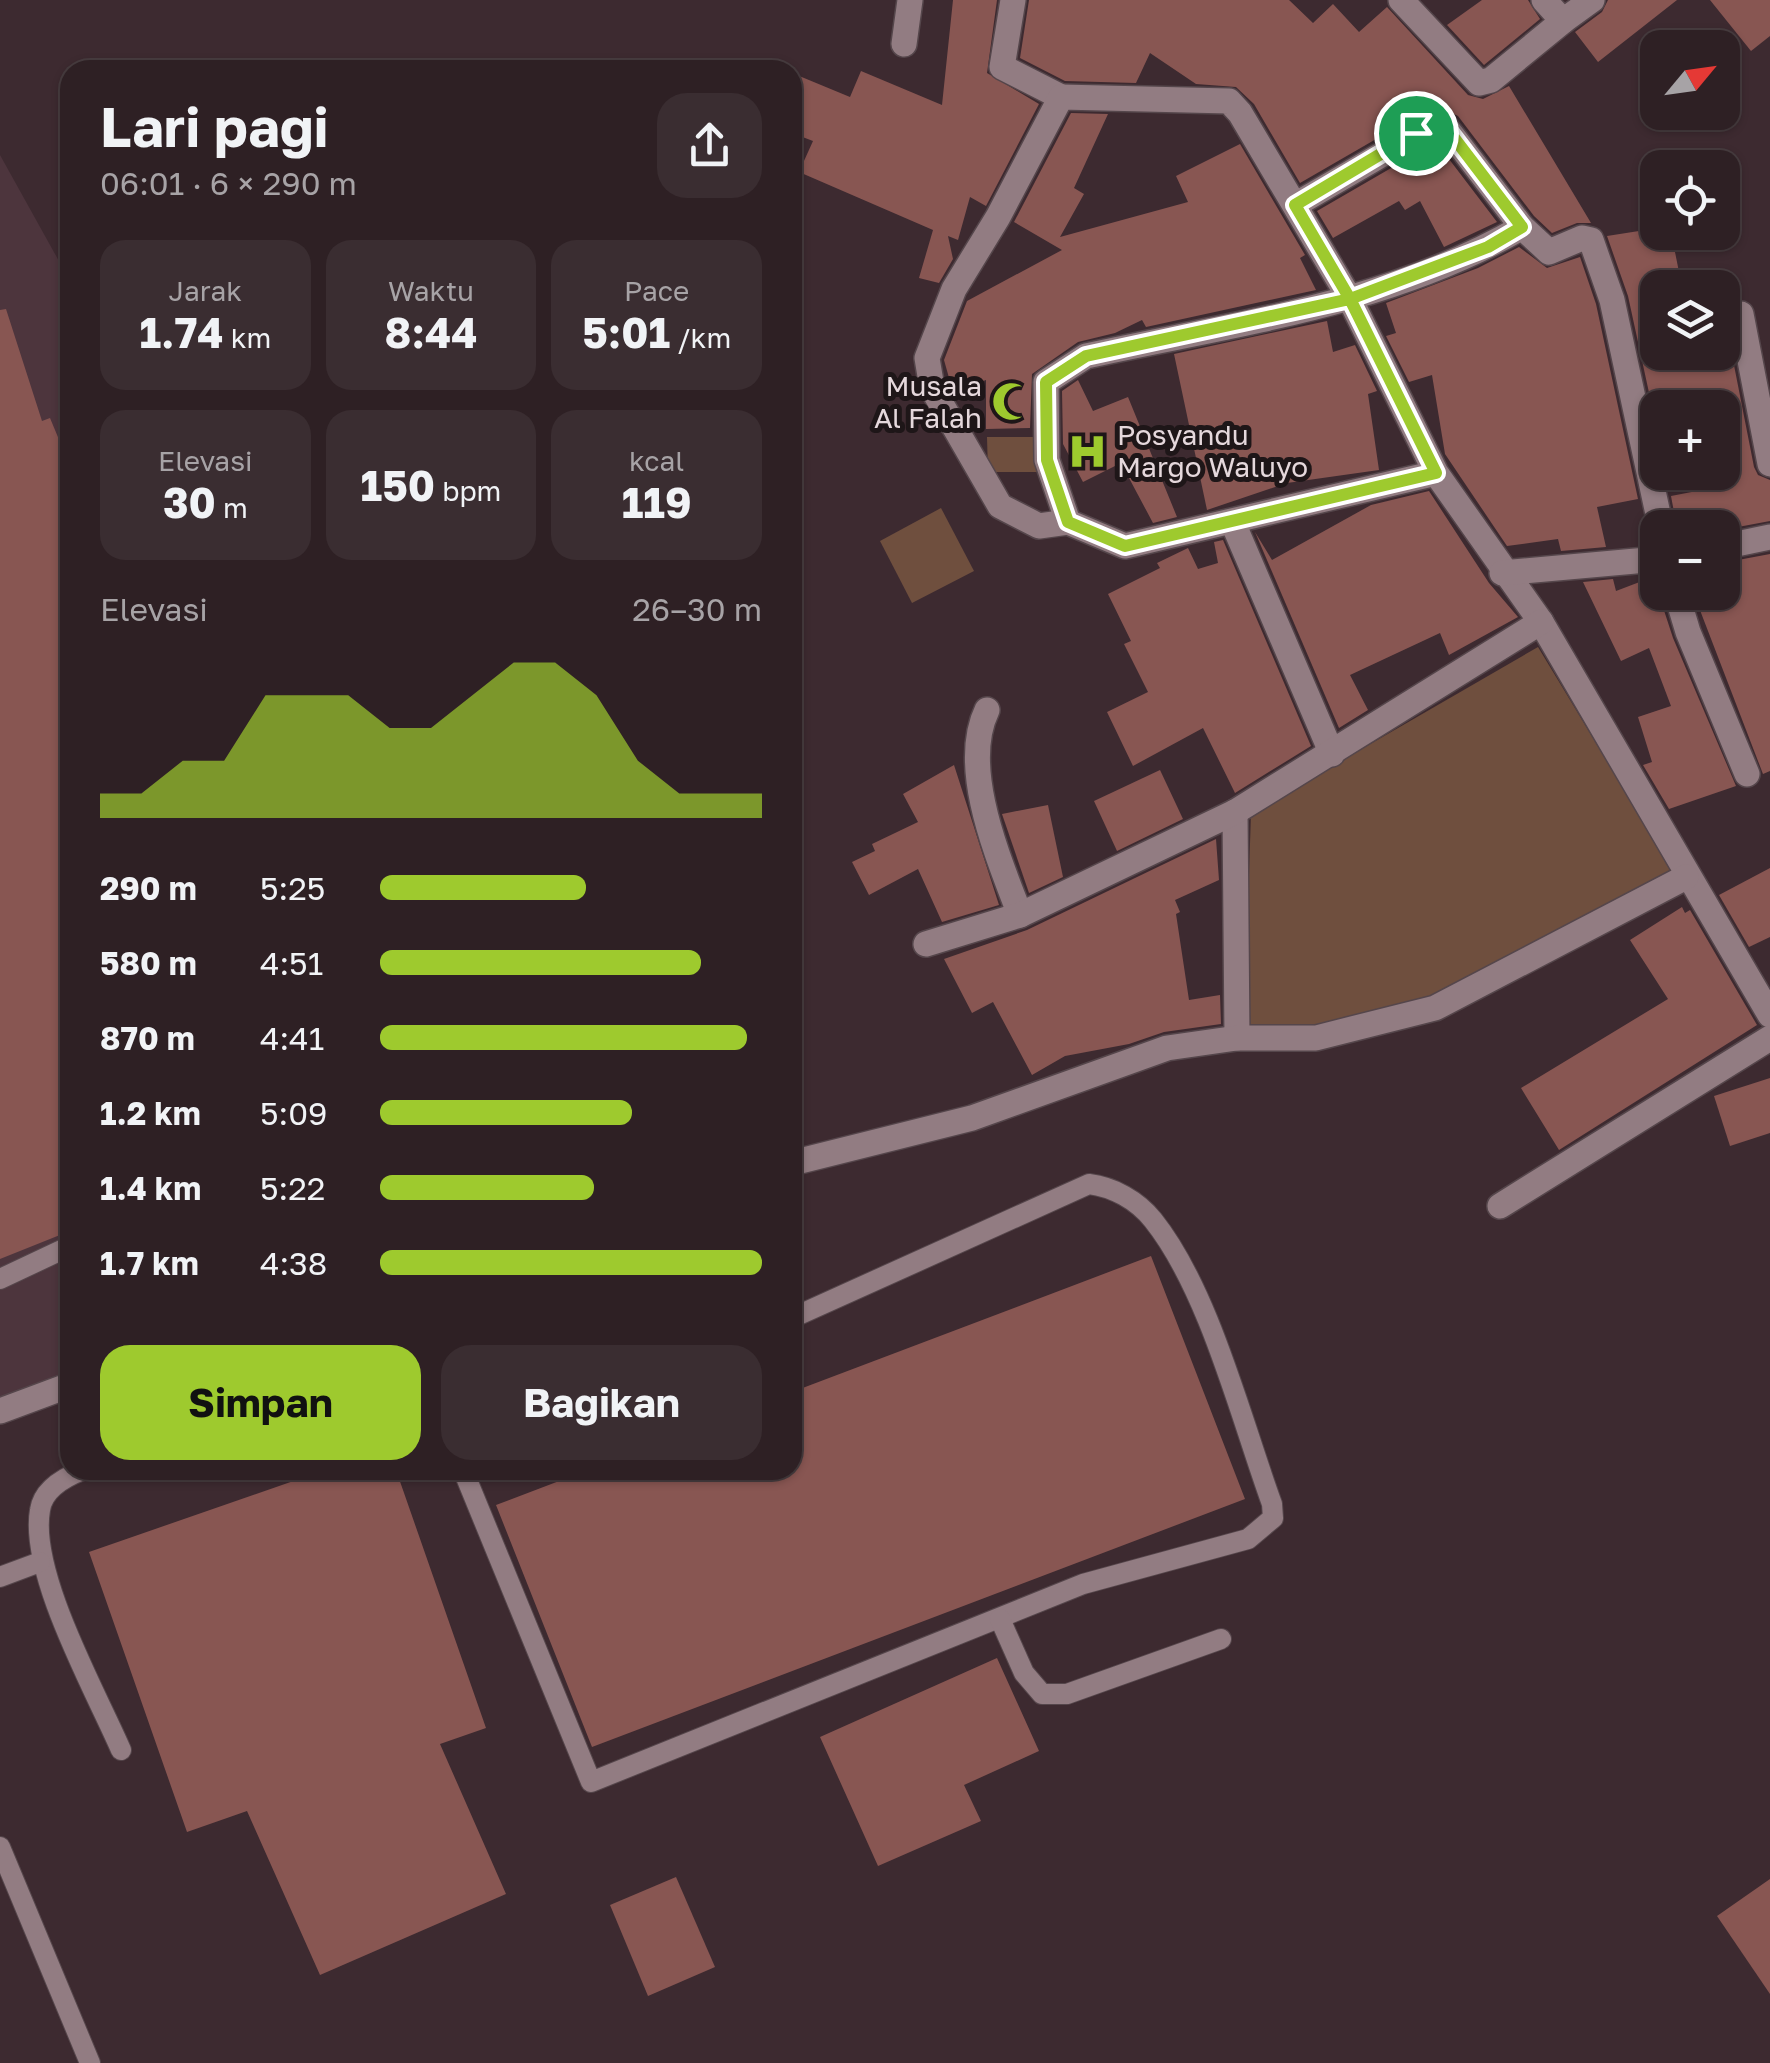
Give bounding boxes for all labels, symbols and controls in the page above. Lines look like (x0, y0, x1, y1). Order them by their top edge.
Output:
north arrow (1640, 30, 1740, 130)
map controls (1640, 30, 1740, 610)
pin (1374, 91, 1459, 176)
text: Lari pagi (100, 93, 329, 159)
button: share (657, 93, 762, 198)
icon: arrive (1389, 106, 1444, 161)
button: locate (1640, 150, 1740, 250)
text: 06:01 · 6 × 290 m (100, 164, 357, 202)
button: layers (1640, 270, 1740, 370)
text: Jarak (169, 274, 242, 307)
text: Waktu (388, 274, 474, 307)
text: Pace (624, 274, 689, 307)
text: 1.74 (139, 307, 224, 357)
text: 8:44 (385, 307, 477, 357)
text: 5:01 (582, 307, 670, 357)
text: km (224, 321, 271, 354)
text: /km (670, 321, 731, 354)
place label: Musala Al Falah (874, 369, 982, 434)
mosque icon: Musala Al Falah (991, 381, 1033, 423)
button: + (1640, 390, 1740, 490)
place label: Posyandu Margo Waluyo (1117, 418, 1308, 483)
hospital icon: Posyandu Margo Waluyo (1066, 430, 1108, 472)
text: Elevasi (158, 444, 253, 477)
text: kcal (629, 444, 684, 477)
text: 150 (361, 460, 435, 510)
text: bpm (435, 474, 501, 507)
text: 30 (163, 477, 216, 527)
text: 119 (622, 477, 692, 527)
text: m (216, 491, 248, 524)
button: − (1640, 510, 1740, 610)
text: Elevasi (100, 590, 208, 628)
text: 26–30 m (632, 590, 762, 628)
text: 290 m (100, 869, 197, 907)
text: 5:25 (260, 869, 325, 907)
text: 580 m (100, 944, 197, 982)
text: 4:51 (260, 944, 323, 982)
text: 870 m (100, 1019, 195, 1057)
text: 4:41 (260, 1019, 324, 1057)
text: 1.2 km (100, 1094, 201, 1132)
text: 5:09 (260, 1094, 327, 1132)
text: 1.4 km (100, 1169, 201, 1207)
text: 5:22 (260, 1169, 325, 1207)
text: 1.7 km (100, 1244, 199, 1282)
text: 4:38 (260, 1244, 327, 1282)
button: Simpan (100, 1345, 421, 1460)
button: Bagikan (441, 1345, 762, 1460)

